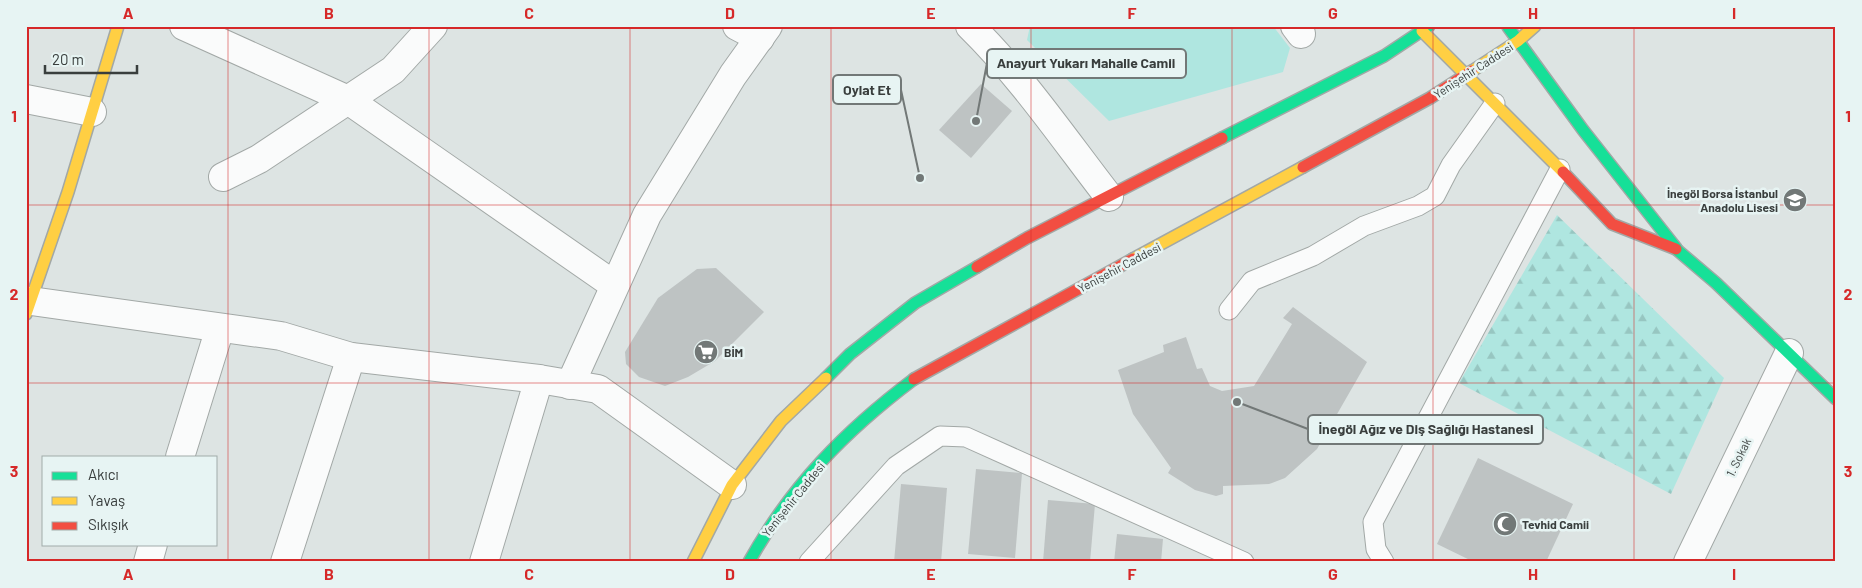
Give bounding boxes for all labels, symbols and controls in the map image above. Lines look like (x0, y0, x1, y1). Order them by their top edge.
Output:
text: A (123, 3, 134, 22)
text: B (324, 3, 334, 22)
text: C (524, 3, 534, 22)
text: D (725, 3, 735, 22)
text: E (926, 3, 936, 22)
text: F (1128, 3, 1137, 22)
text: G (1328, 3, 1338, 22)
text: H (1528, 3, 1538, 22)
text: I (1732, 3, 1736, 22)
street label: Yenişehir Caddesi (1431, 39, 1515, 101)
scale bar (45, 42, 138, 74)
callout: Anayurt Yukarı Mahalle Camii (987, 49, 1186, 78)
text: 20 m (52, 50, 84, 68)
text: Anayurt Yukarı Mahalle Camii (997, 54, 1175, 71)
callout: Oylat Et (833, 75, 901, 104)
text: Oylat Et (843, 81, 891, 98)
text: 1 (11, 106, 17, 125)
text: 1 (1845, 106, 1851, 125)
place label: İnegöl Borsa İstanbul Anadolu Lisesi (1667, 186, 1778, 214)
school or university icon: İnegöl Borsa İstanbul Anadolu Lisesi (1782, 187, 1808, 213)
street label: Yenişehir Caddesi (1075, 239, 1163, 295)
text: 2 (10, 284, 19, 303)
text: 2 (1844, 284, 1853, 303)
supermarket icon: BİM (693, 339, 719, 365)
place label: BİM (724, 345, 743, 359)
callout: İnegöl Ağız ve Diş Sağlığı Hastanesi (1308, 415, 1543, 444)
text: İnegöl Ağız ve Diş Sağlığı Hastanesi (1318, 420, 1534, 437)
street label: 1. Sokak (1723, 435, 1753, 479)
legend (42, 456, 218, 546)
street label: Yenişehir Caddesi (759, 459, 827, 539)
text: 3 (10, 461, 18, 480)
text: 3 (1844, 461, 1852, 480)
text: Akıcı (88, 465, 119, 483)
text: Yavaş (88, 491, 125, 509)
mosque icon: Tevhid Camii (1492, 511, 1518, 537)
text: Sıkışık (88, 515, 129, 533)
place label: Tevhid Camii (1522, 517, 1589, 531)
text: A (123, 564, 134, 583)
text: B (324, 564, 334, 583)
text: C (524, 564, 534, 583)
text: D (725, 564, 735, 583)
text: E (926, 564, 936, 583)
text: F (1128, 564, 1137, 583)
text: G (1328, 564, 1338, 583)
text: H (1528, 564, 1538, 583)
text: I (1732, 564, 1736, 583)

